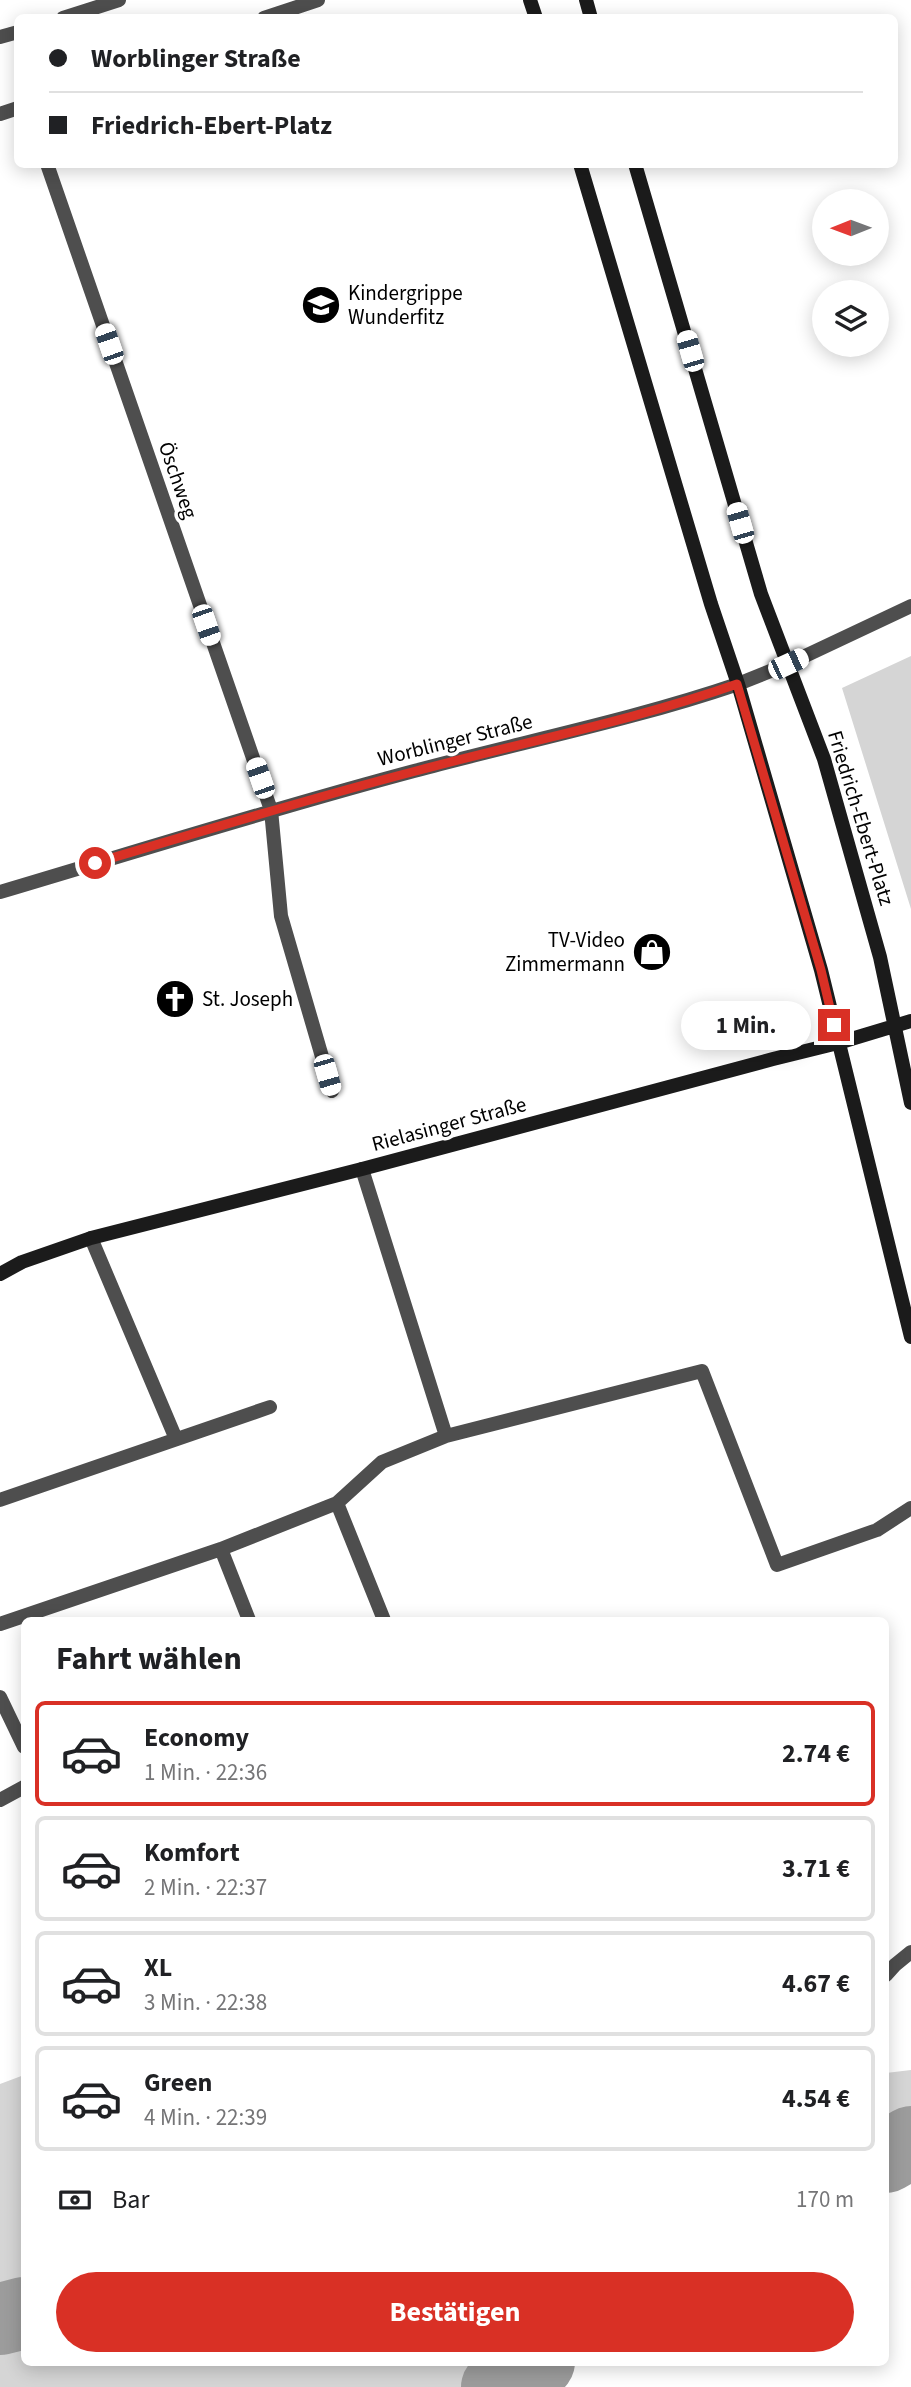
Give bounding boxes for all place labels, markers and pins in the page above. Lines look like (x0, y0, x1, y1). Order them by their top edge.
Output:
place label: Kindergrippe Wunderfitz (348, 278, 463, 332)
school or university icon: Kindergrippe Wunderfitz (300, 284, 342, 326)
place label: TV-Video Zimmermann (505, 925, 625, 979)
shop icon: TV-Video Zimmermann (631, 931, 673, 973)
church icon: St. Joseph (154, 978, 196, 1020)
place label: St. Joseph (202, 984, 293, 1014)

